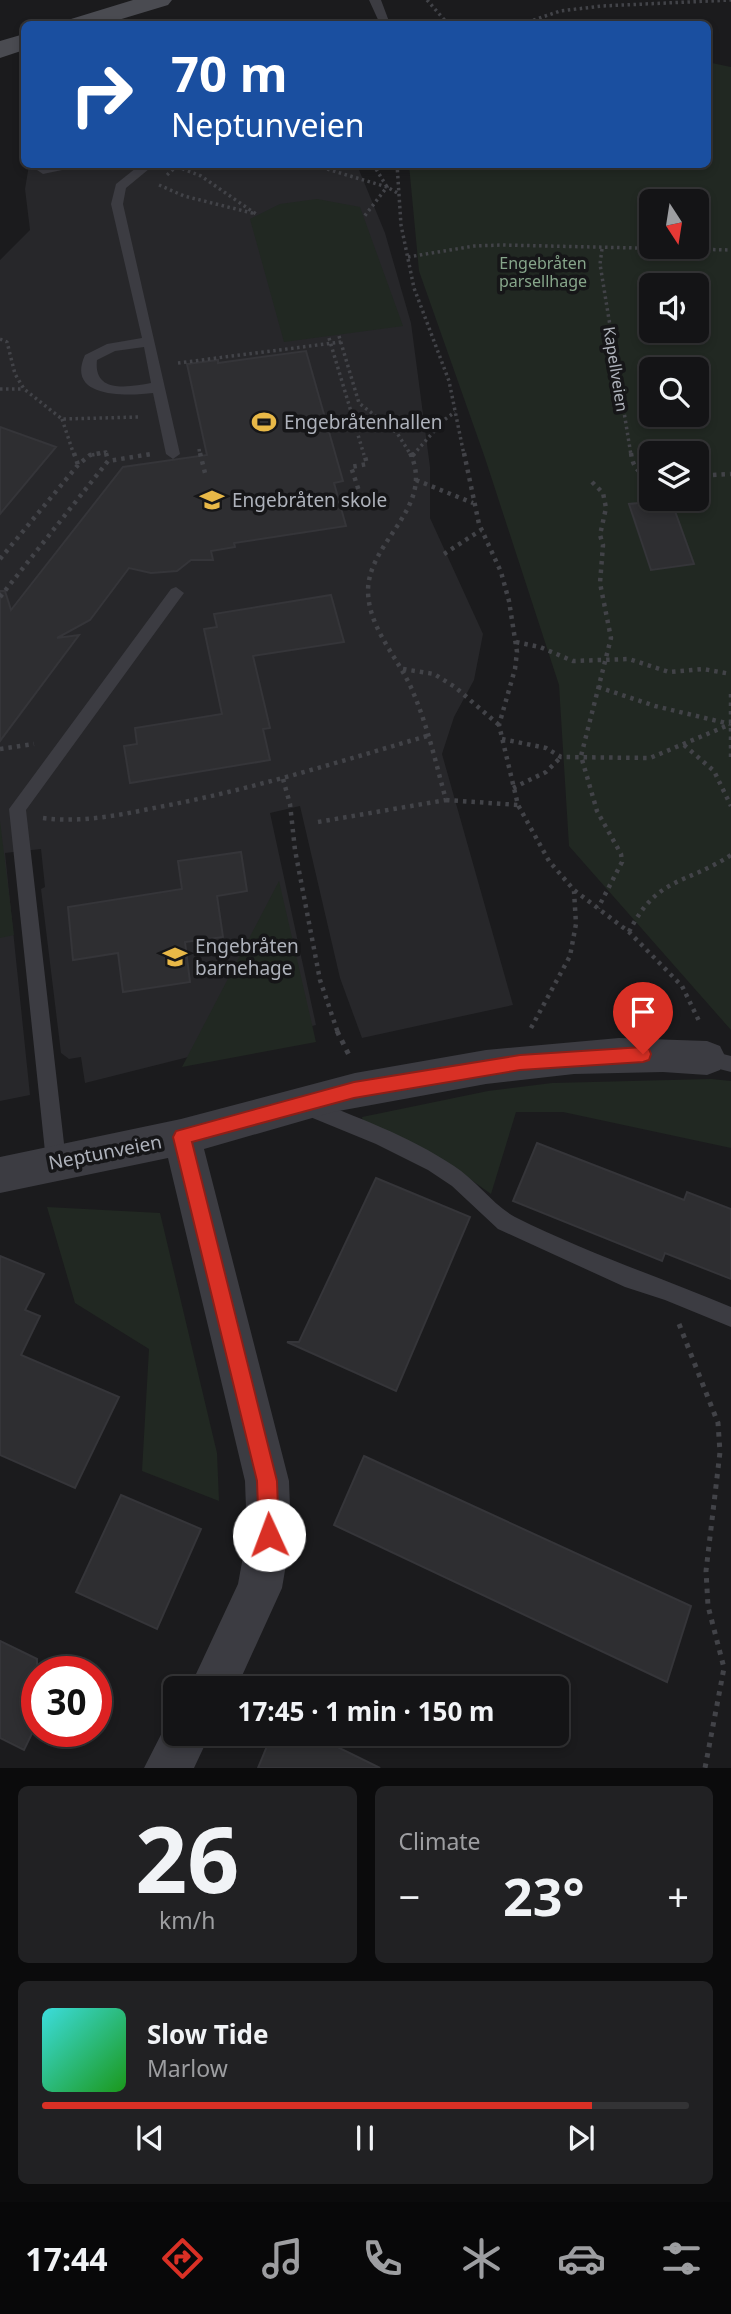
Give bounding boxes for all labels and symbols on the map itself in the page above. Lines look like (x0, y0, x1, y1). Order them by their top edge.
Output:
north arrow (639, 189, 709, 259)
park label: Engebråten parsellhage (499, 252, 587, 292)
street label: Kapellveien (598, 325, 634, 413)
sports icon: Engebråtenhallen (250, 408, 278, 436)
place label: Engebråtenhallen (284, 409, 443, 435)
school or university icon: Engebråten skole (198, 486, 226, 514)
place label: Engebråten skole (232, 487, 387, 513)
place label: Engebråten barnehage (195, 933, 299, 981)
school or university icon: Engebråten barnehage (161, 943, 189, 971)
pin (613, 982, 673, 1054)
street label: Neptunveien (46, 1128, 164, 1176)
position arrow (232, 1498, 306, 1572)
speed limit sign: 30 (21, 1656, 112, 1747)

